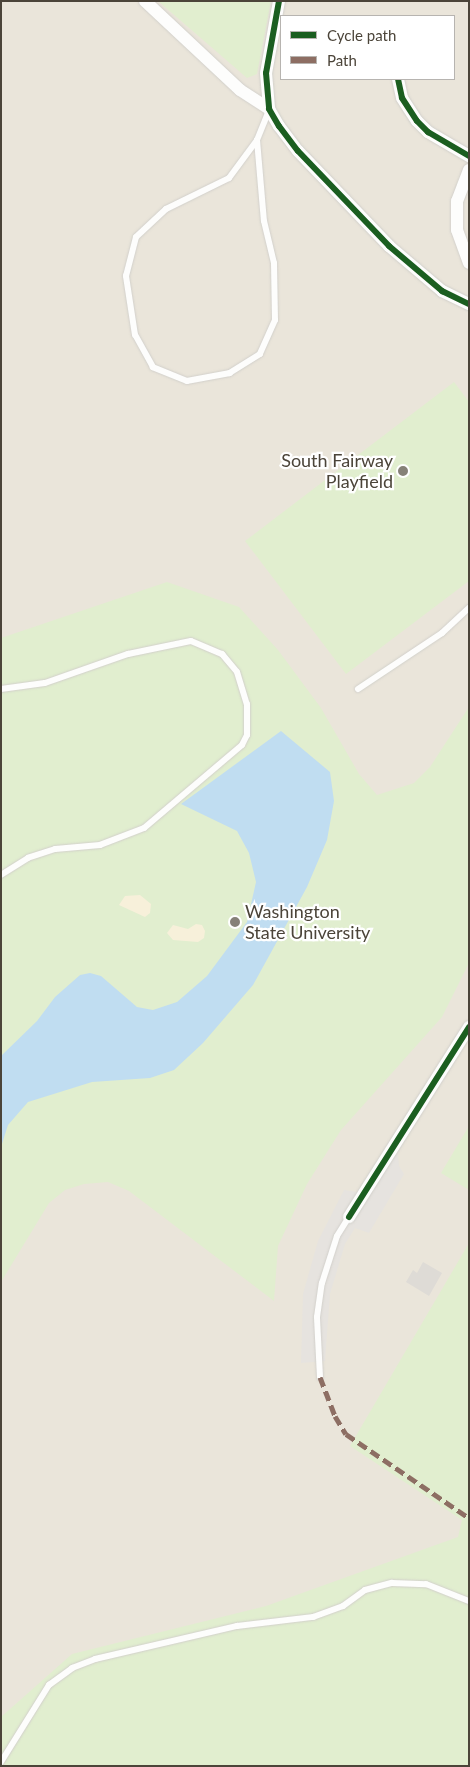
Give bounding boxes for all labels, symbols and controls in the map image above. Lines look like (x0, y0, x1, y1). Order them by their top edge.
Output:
legend (280, 15, 455, 80)
text: Cycle path (327, 26, 396, 44)
text: Path (327, 51, 357, 69)
place label: South Fairway Playfield (281, 450, 393, 492)
marker: South Fairway Playfield (397, 465, 409, 477)
place label: Washington State University (245, 901, 370, 944)
marker: Washington State University (229, 916, 241, 928)

